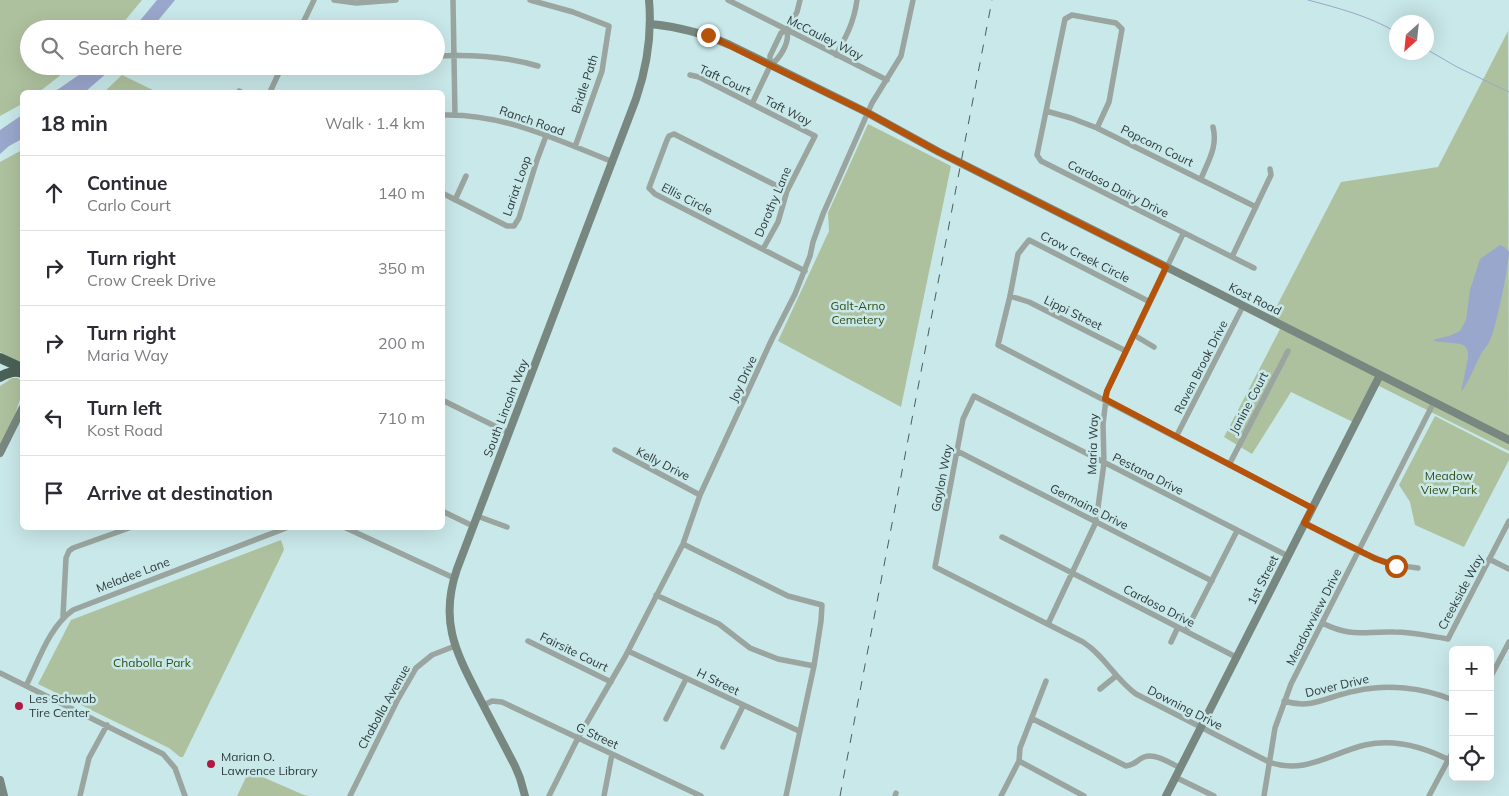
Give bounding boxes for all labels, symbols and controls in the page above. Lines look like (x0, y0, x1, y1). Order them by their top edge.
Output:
street label: McCauley Way (785, 12, 866, 63)
north arrow (1389, 15, 1434, 60)
search box (20, 20, 445, 75)
route end (697, 24, 720, 47)
icon: search (38, 34, 66, 62)
text: Search here (78, 36, 182, 60)
street label: Bridle Path (568, 52, 601, 115)
street label: Taft Court (697, 61, 753, 98)
street label: Taft Way (762, 92, 815, 129)
street label: Ranch Road (498, 102, 567, 139)
text: 18 min (40, 110, 108, 136)
text: Walk · 1.4 km (325, 113, 425, 133)
street label: Popcorn Court (1118, 121, 1196, 170)
street label: Lariat Loop (499, 154, 534, 218)
street label: Cardoso Dairy Drive (1065, 157, 1171, 221)
street label: Dorothy Lane (751, 164, 794, 239)
text: Continue (87, 171, 167, 195)
icon: ahead (40, 179, 68, 207)
street label: Ellis Circle (659, 179, 715, 218)
text: 140 m (378, 183, 425, 203)
text: Carlo Court (87, 195, 171, 215)
street label: Crow Creek Circle (1038, 228, 1132, 286)
text: Turn right (87, 246, 176, 270)
icon: right (40, 254, 68, 282)
text: 350 m (378, 258, 425, 278)
text: Crow Creek Drive (87, 270, 216, 290)
street label: Kost Road (1226, 279, 1284, 318)
street label: Lippi Street (1042, 292, 1105, 333)
park label: Galt-Arno Cemetery (831, 298, 886, 327)
street label: Raven Brook Drive (1171, 318, 1231, 416)
text: Turn right (87, 321, 176, 345)
icon: right (40, 329, 68, 357)
text: 200 m (378, 333, 425, 353)
text: Maria Way (87, 345, 169, 365)
street label: Joy Drive (725, 353, 760, 404)
street label: South Lincoln Way (480, 356, 531, 459)
street label: Janine Court (1226, 369, 1271, 436)
text: Turn left (87, 396, 162, 420)
icon: left (40, 404, 68, 432)
text: 710 m (378, 408, 425, 428)
street label: Maria Way (1084, 413, 1101, 475)
text: Kost Road (87, 420, 163, 440)
street label: Gaylon Way (928, 442, 956, 513)
street label: Kelly Drive (634, 444, 693, 483)
street label: Pestana Drive (1110, 449, 1186, 498)
park label: Meadow View Park (1421, 468, 1478, 497)
icon: arrive (40, 479, 68, 507)
street label: Germaine Drive (1048, 480, 1131, 533)
text: Arrive at destination (87, 481, 273, 505)
street label: Creekside Way (1434, 551, 1487, 632)
street label: 1st Street (1244, 552, 1281, 607)
street label: Meladee Lane (94, 554, 172, 595)
route start (1385, 555, 1408, 578)
street label: Meadowview Drive (1283, 566, 1344, 668)
street label: Cardoso Drive (1121, 581, 1198, 630)
street label: Fairsite Court (538, 629, 611, 674)
map controls (1449, 646, 1494, 781)
button: + (1449, 646, 1494, 691)
park label: Chabolla Park (113, 655, 192, 670)
street label: Chabolla Avenue (354, 662, 413, 752)
street label: H Street (694, 665, 742, 698)
street label: Dover Drive (1304, 671, 1370, 700)
street label: Downing Drive (1145, 682, 1225, 733)
place label: Les Schwab Tire Center (29, 691, 96, 720)
button: − (1449, 691, 1494, 736)
marker: Les Schwab Tire Center (13, 700, 25, 712)
street label: G Street (574, 719, 621, 752)
button: locate (1449, 736, 1494, 781)
place label: Marian O. Lawrence Library (221, 749, 318, 778)
marker: Marian O. Lawrence Library (205, 758, 217, 770)

